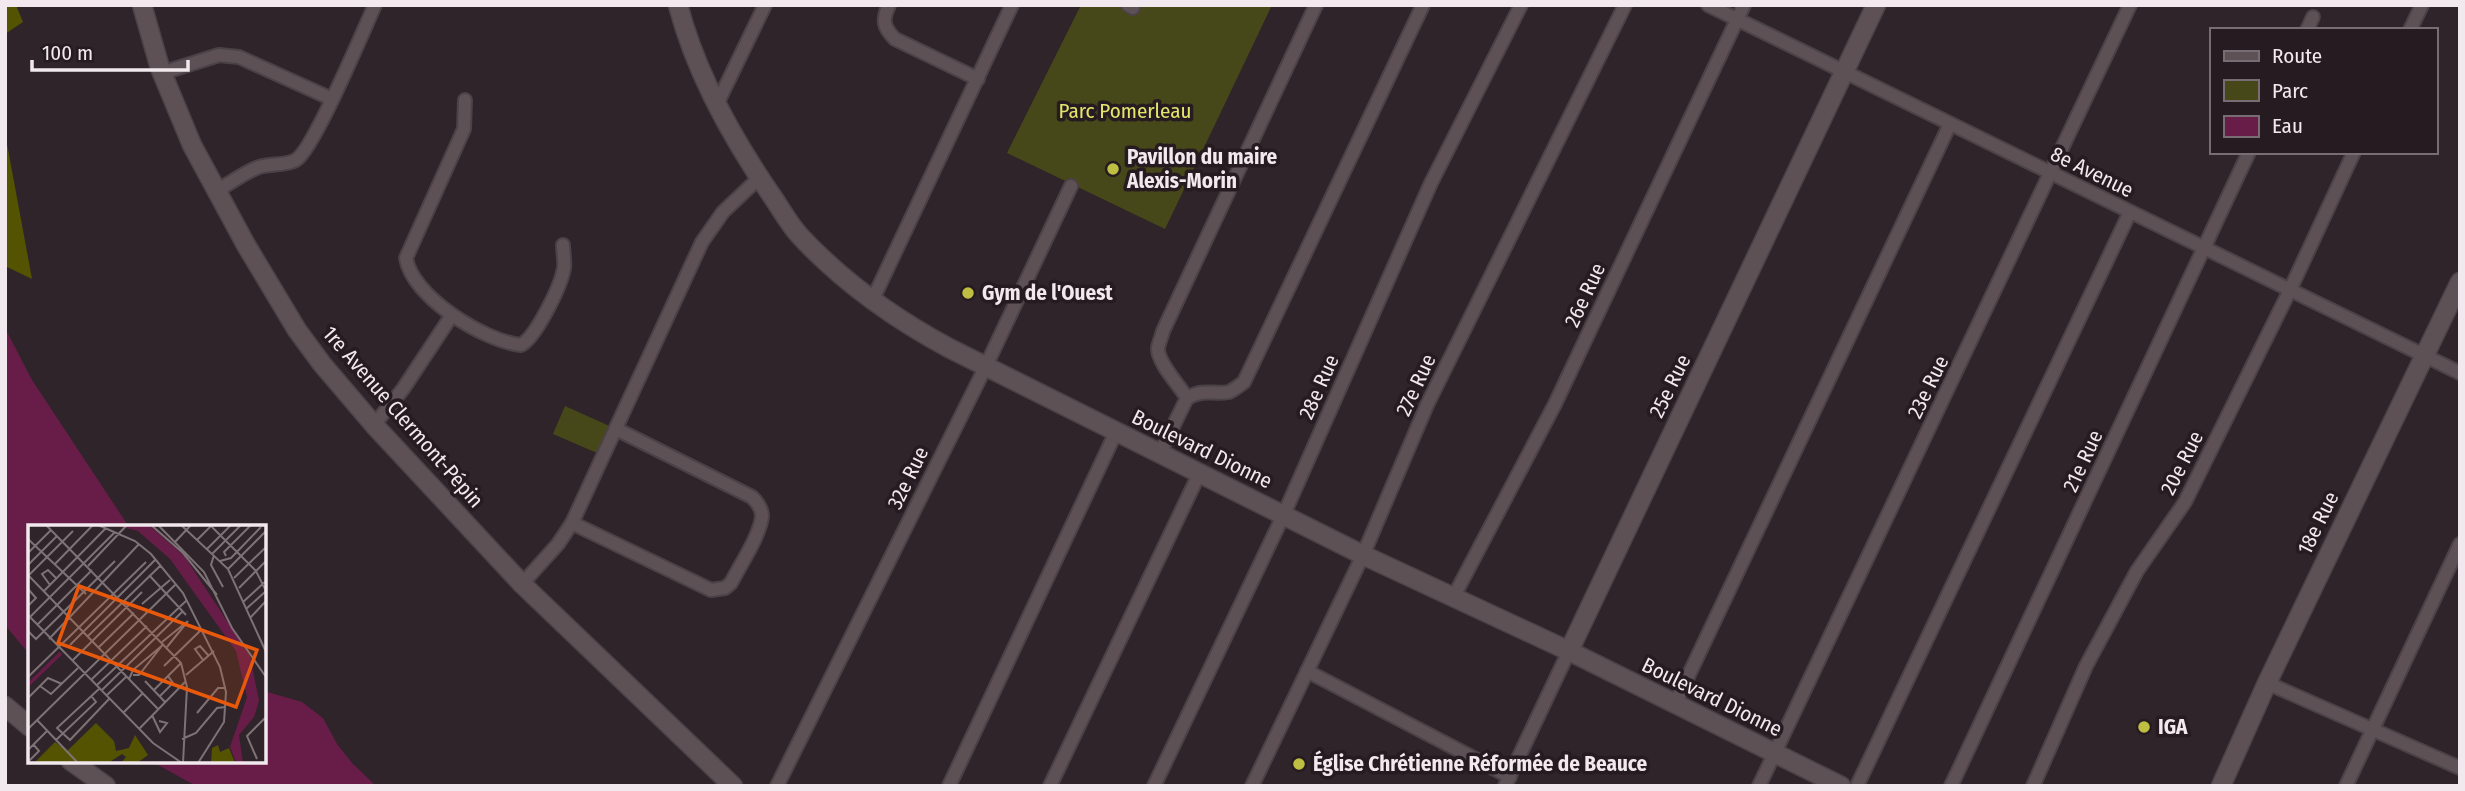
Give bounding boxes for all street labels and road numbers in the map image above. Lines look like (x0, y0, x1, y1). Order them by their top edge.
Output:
street label: 8e Avenue (2046, 141, 2138, 203)
street label: 26e Rue (1559, 259, 1611, 331)
street label: 1re Avenue Clermont-Pépin (317, 321, 489, 513)
street label: 27e Rue (1390, 350, 1442, 420)
street label: 25e Rue (1644, 350, 1696, 422)
street label: 28e Rue (1293, 351, 1345, 423)
street label: 23e Rue (1902, 351, 1954, 423)
street label: Boulevard Dionne (1128, 404, 1276, 494)
street label: 21e Rue (2057, 426, 2109, 496)
street label: 20e Rue (2155, 427, 2209, 499)
street label: 32e Rue (882, 443, 934, 513)
street label: 18e Rue (2292, 487, 2344, 559)
street label: Boulevard Dionne (1638, 652, 1786, 742)

